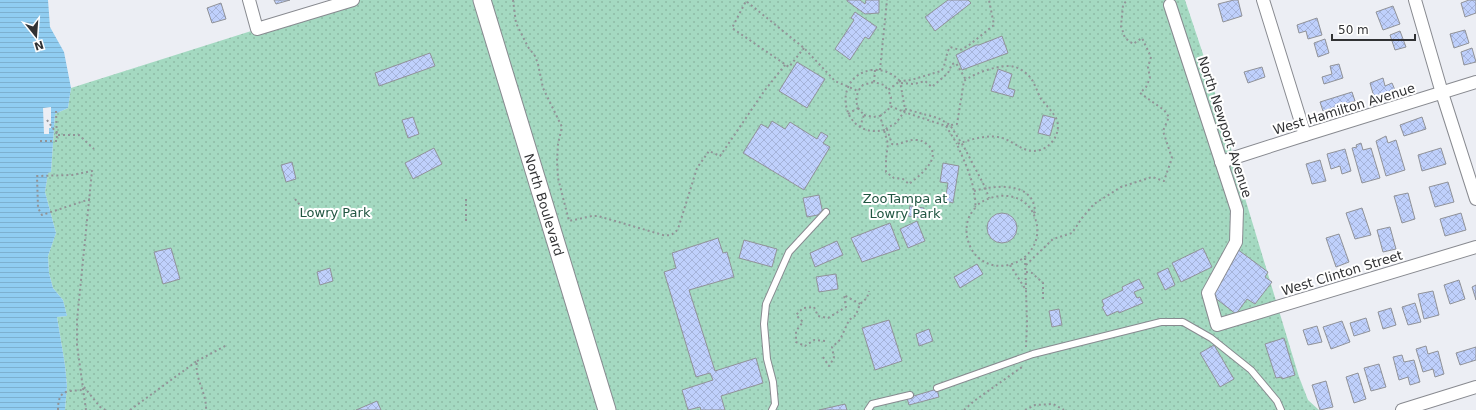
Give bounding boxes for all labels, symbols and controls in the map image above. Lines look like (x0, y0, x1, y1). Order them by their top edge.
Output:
north arrow (16, 16, 56, 56)
scale bar (1332, 16, 1415, 42)
text: 50 m (1338, 23, 1369, 37)
text: N (32, 38, 45, 53)
street label: North Newport Avenue (1195, 54, 1255, 200)
street label: West Hamilton Avenue (1271, 80, 1417, 138)
street label: North Boulevard (522, 152, 567, 258)
park label: ZooTampa at Lowry Park (863, 191, 947, 221)
park label: Lowry Park (300, 205, 371, 220)
street label: West Clinton Street (1280, 247, 1404, 299)

